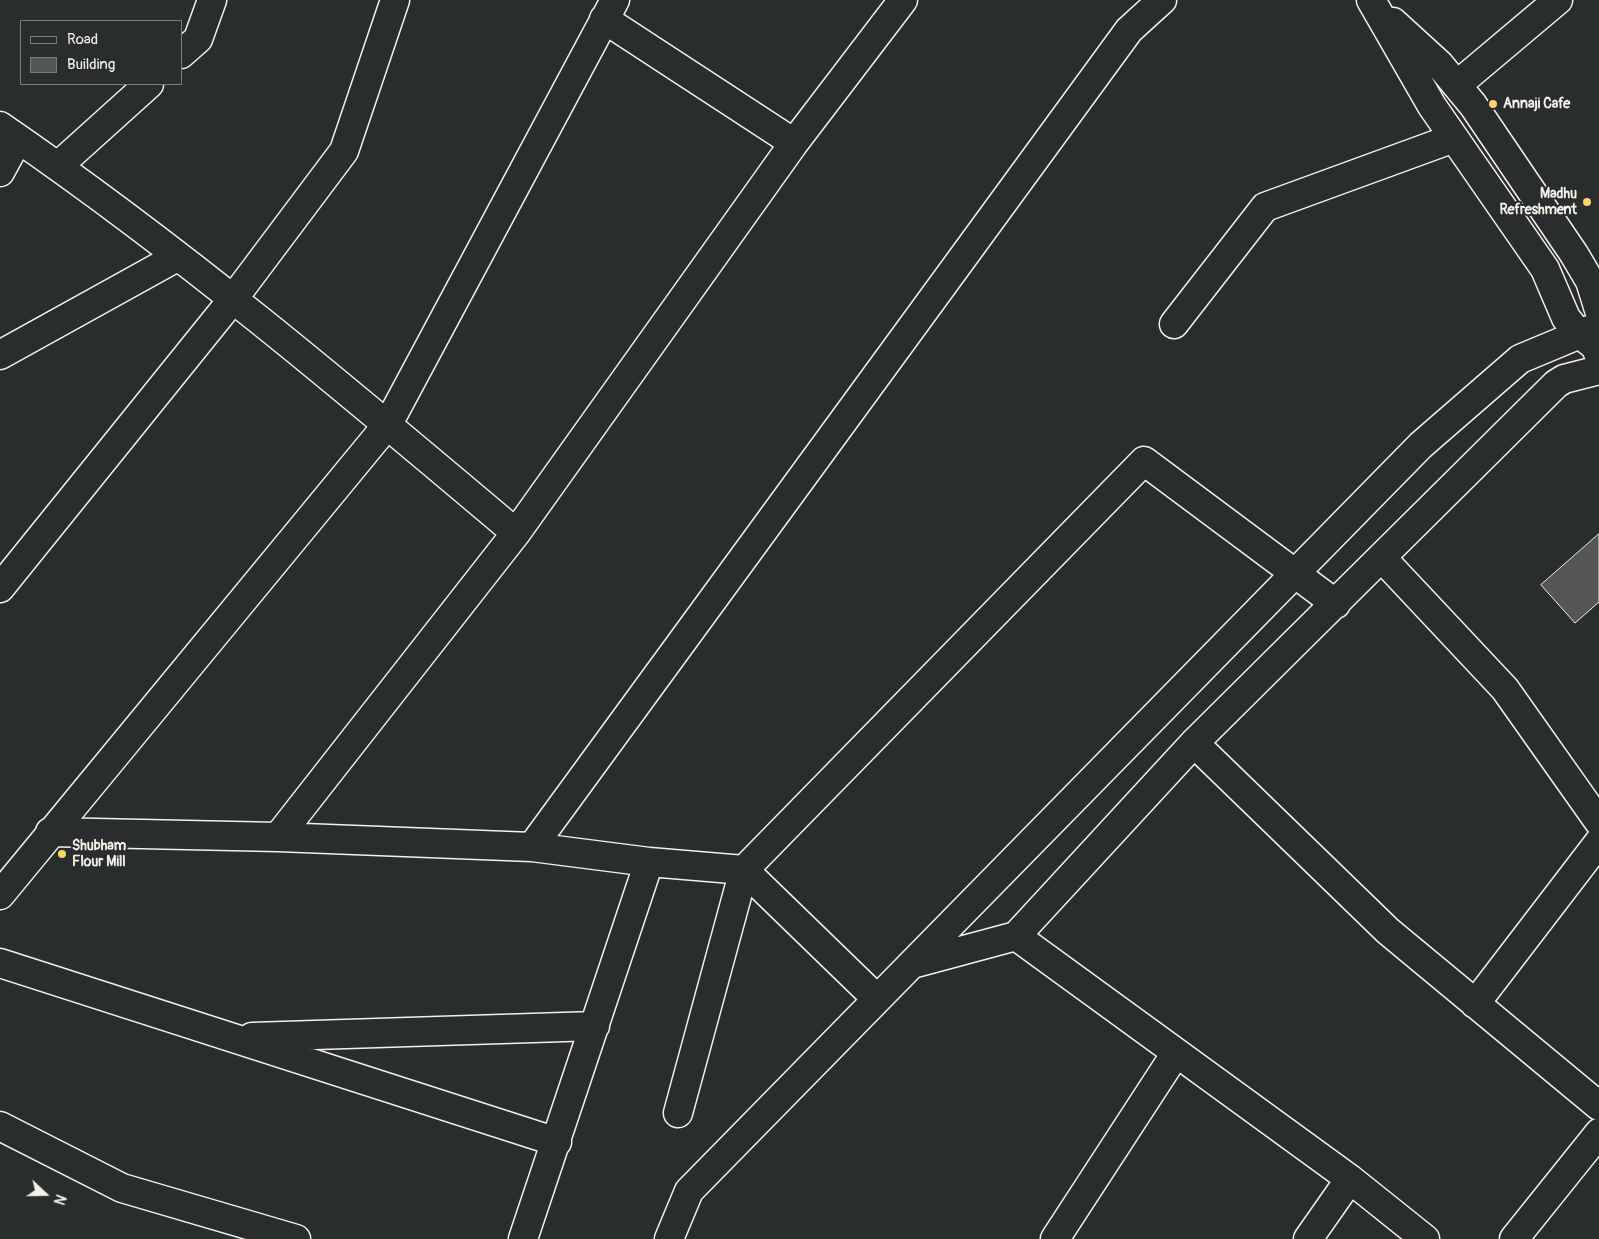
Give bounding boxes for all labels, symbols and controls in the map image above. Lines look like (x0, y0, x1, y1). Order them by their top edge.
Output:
legend (20, 20, 182, 85)
text: Road (67, 30, 98, 49)
text: Building (67, 55, 115, 74)
place label: Annaji Cafe (1503, 96, 1570, 112)
marker: Annaji Cafe (1487, 98, 1499, 110)
place label: Madhu Refreshment (1499, 186, 1577, 218)
marker: Madhu Refreshment (1581, 196, 1593, 208)
place label: Shubham Flour Mill (72, 838, 126, 870)
marker: Shubham Flour Mill (56, 848, 68, 860)
north arrow (20, 1169, 70, 1219)
text: N (50, 1192, 69, 1207)

